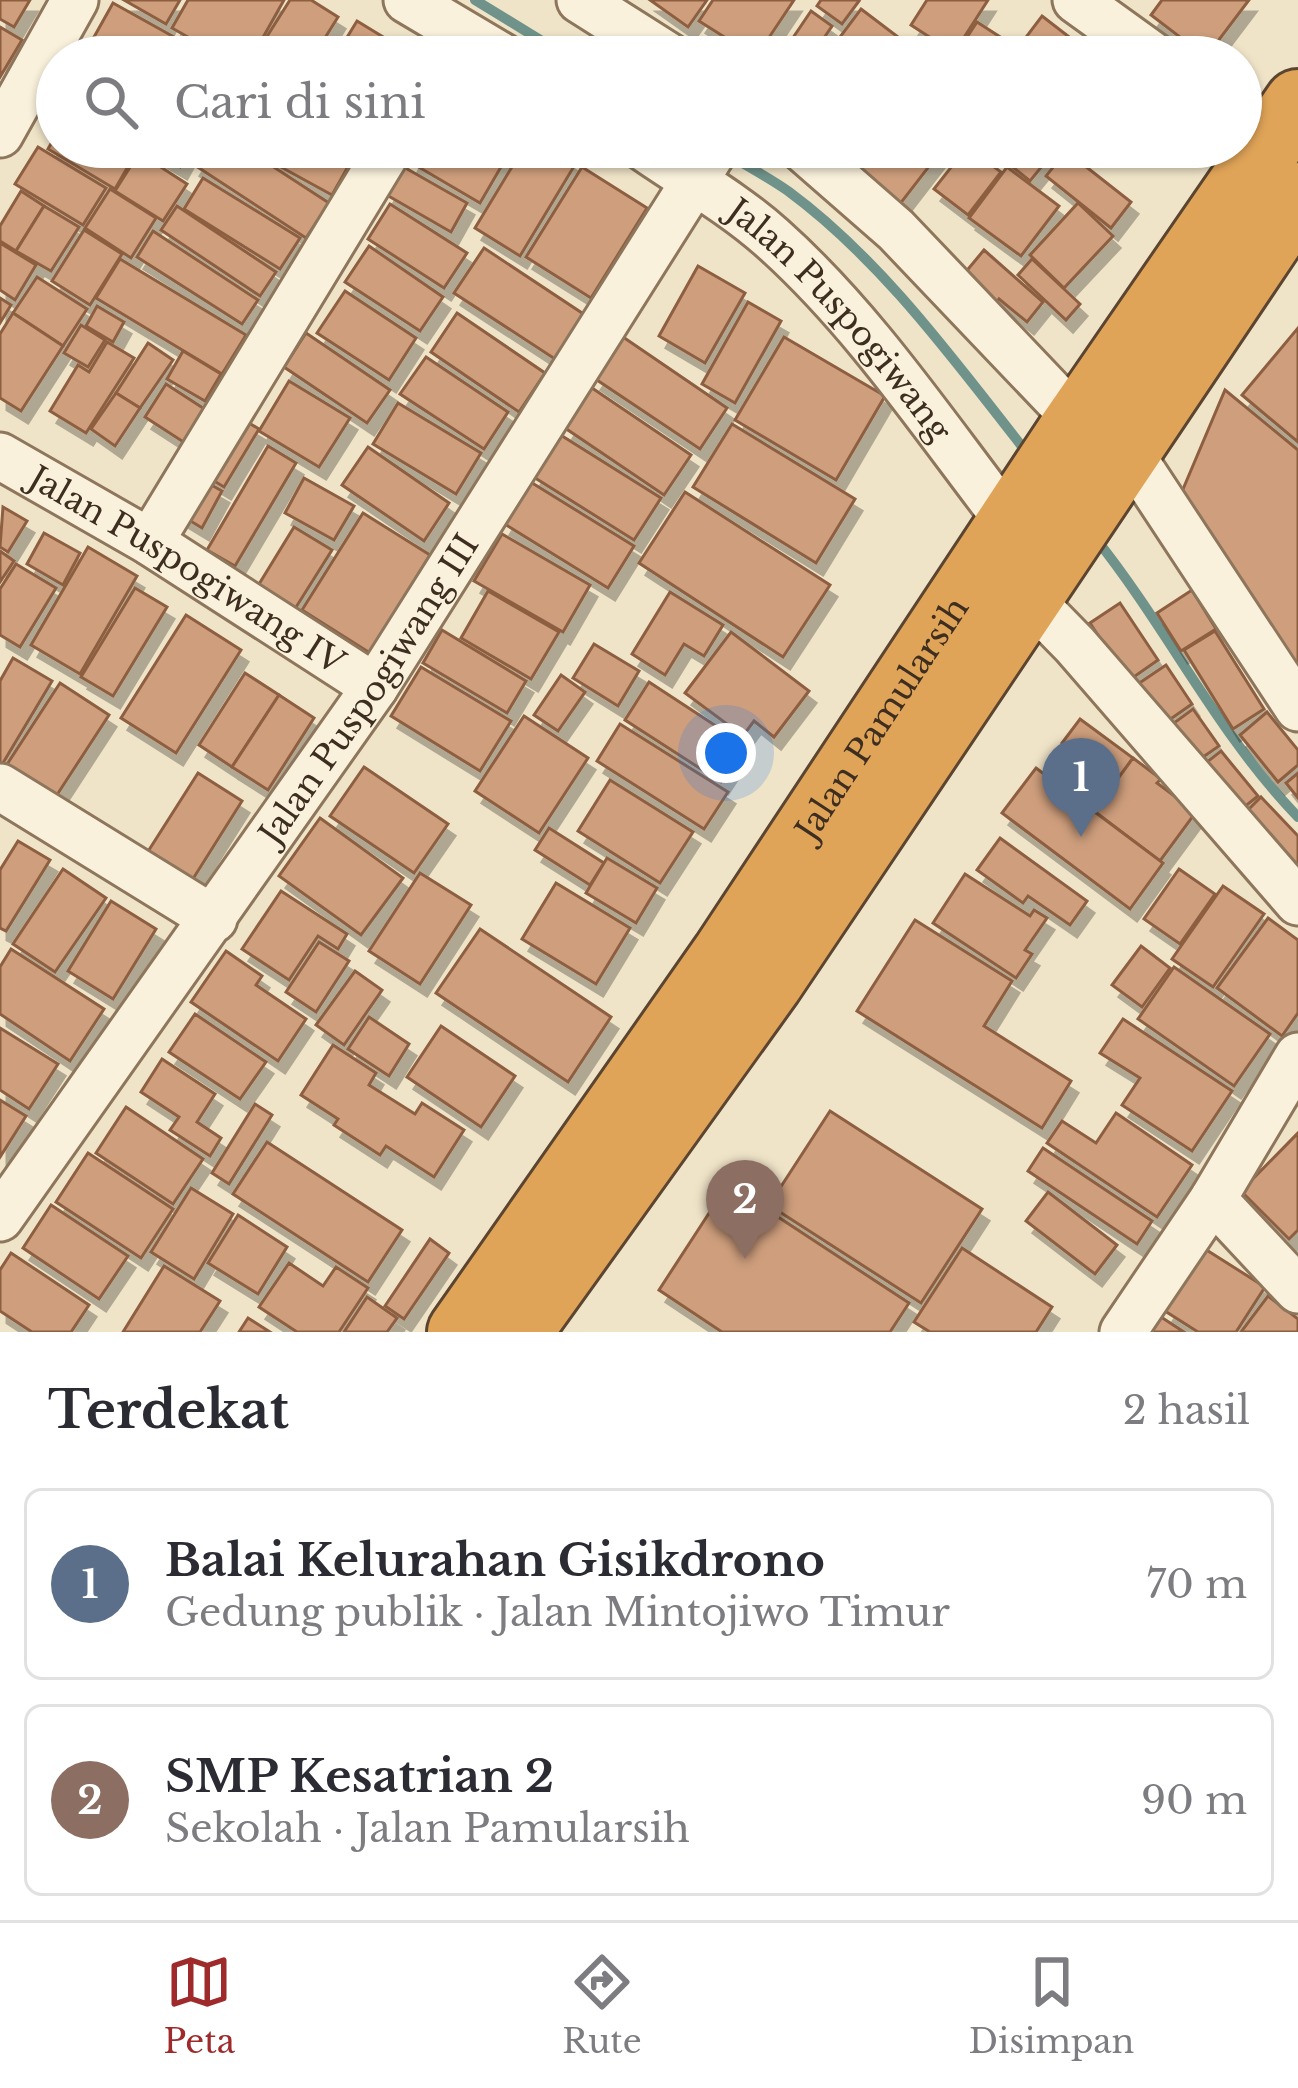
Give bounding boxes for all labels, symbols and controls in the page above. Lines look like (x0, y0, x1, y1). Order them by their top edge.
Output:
search box (36, 36, 1262, 168)
icon: search (78, 69, 144, 135)
text: Cari di sini (174, 74, 426, 130)
street label: Jalan Puspogiwang (716, 188, 961, 450)
street label: Jalan Puspogiwang IV (18, 455, 353, 684)
street label: Jalan Puspogiwang III (248, 526, 487, 856)
street label: Jalan Pamularsih (785, 589, 977, 851)
your location (696, 723, 756, 783)
pin: 1 (1042, 738, 1120, 837)
pin: 2 (706, 1160, 784, 1259)
text: Terdekat (48, 1379, 289, 1442)
text: 2 hasil (1123, 1386, 1250, 1435)
text: Balai Kelurahan Gisikdrono (165, 1532, 825, 1588)
text: 1 (81, 1560, 99, 1609)
text: 70 m (1147, 1560, 1247, 1609)
text: Gedung publik · Jalan Mintojiwo Timur (165, 1588, 950, 1637)
text: SMP Kesatrian 2 (165, 1748, 554, 1804)
text: 2 (77, 1776, 103, 1825)
text: 90 m (1141, 1776, 1247, 1825)
text: Sekolah · Jalan Pamularsih (165, 1804, 690, 1853)
tab: Peta (164, 1949, 235, 2062)
tab: Rute (562, 1949, 642, 2062)
tab: Disimpan (969, 1949, 1134, 2062)

